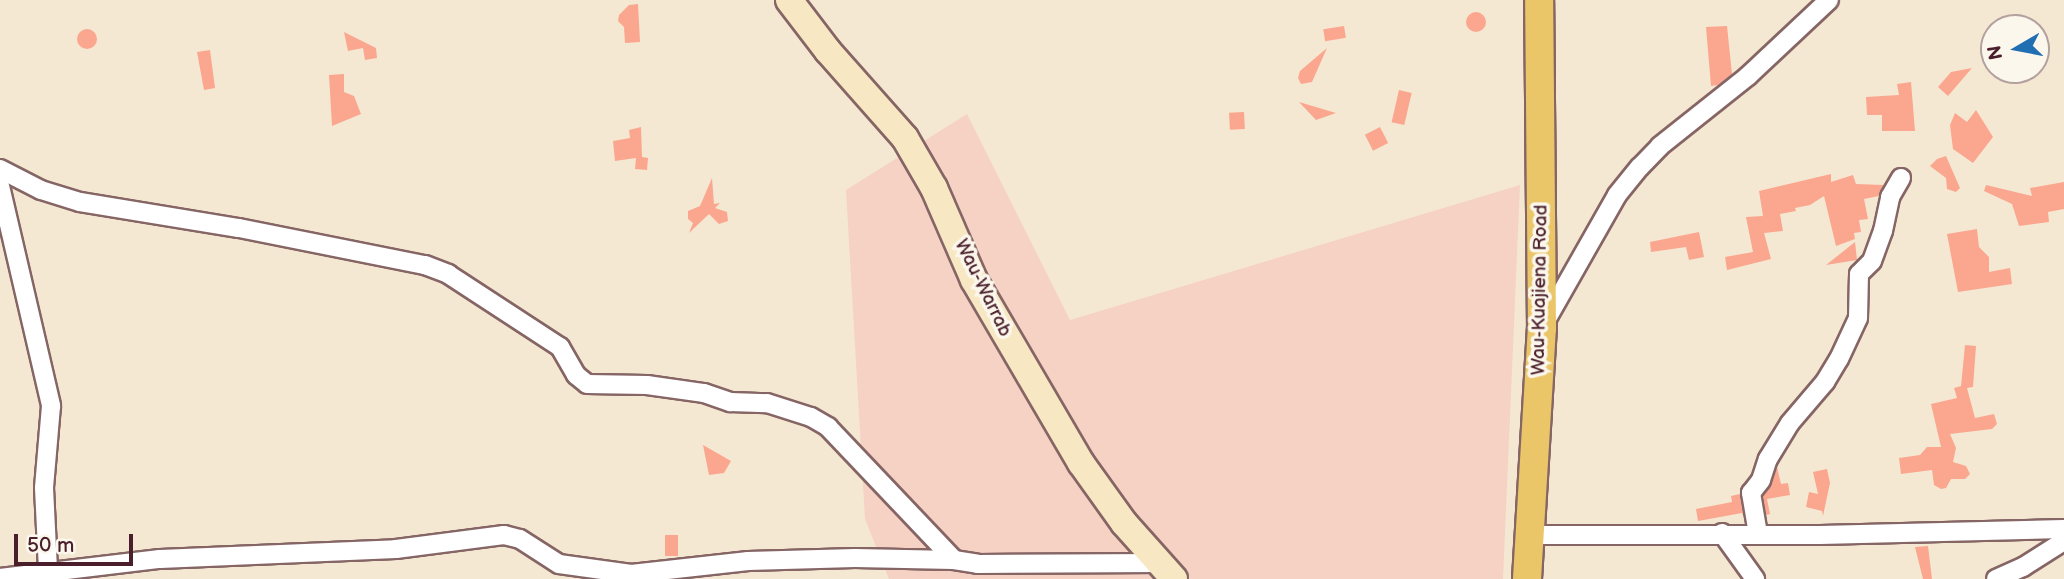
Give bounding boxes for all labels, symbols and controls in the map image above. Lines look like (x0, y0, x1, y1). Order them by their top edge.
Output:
north arrow (1980, 14, 2050, 84)
text: N (1983, 43, 2008, 61)
street label: Wau-Kuajiena Road (1527, 205, 1553, 375)
street label: Wau-Warrab (950, 235, 1016, 341)
scale bar (18, 520, 136, 564)
text: 50 m (27, 533, 74, 558)

